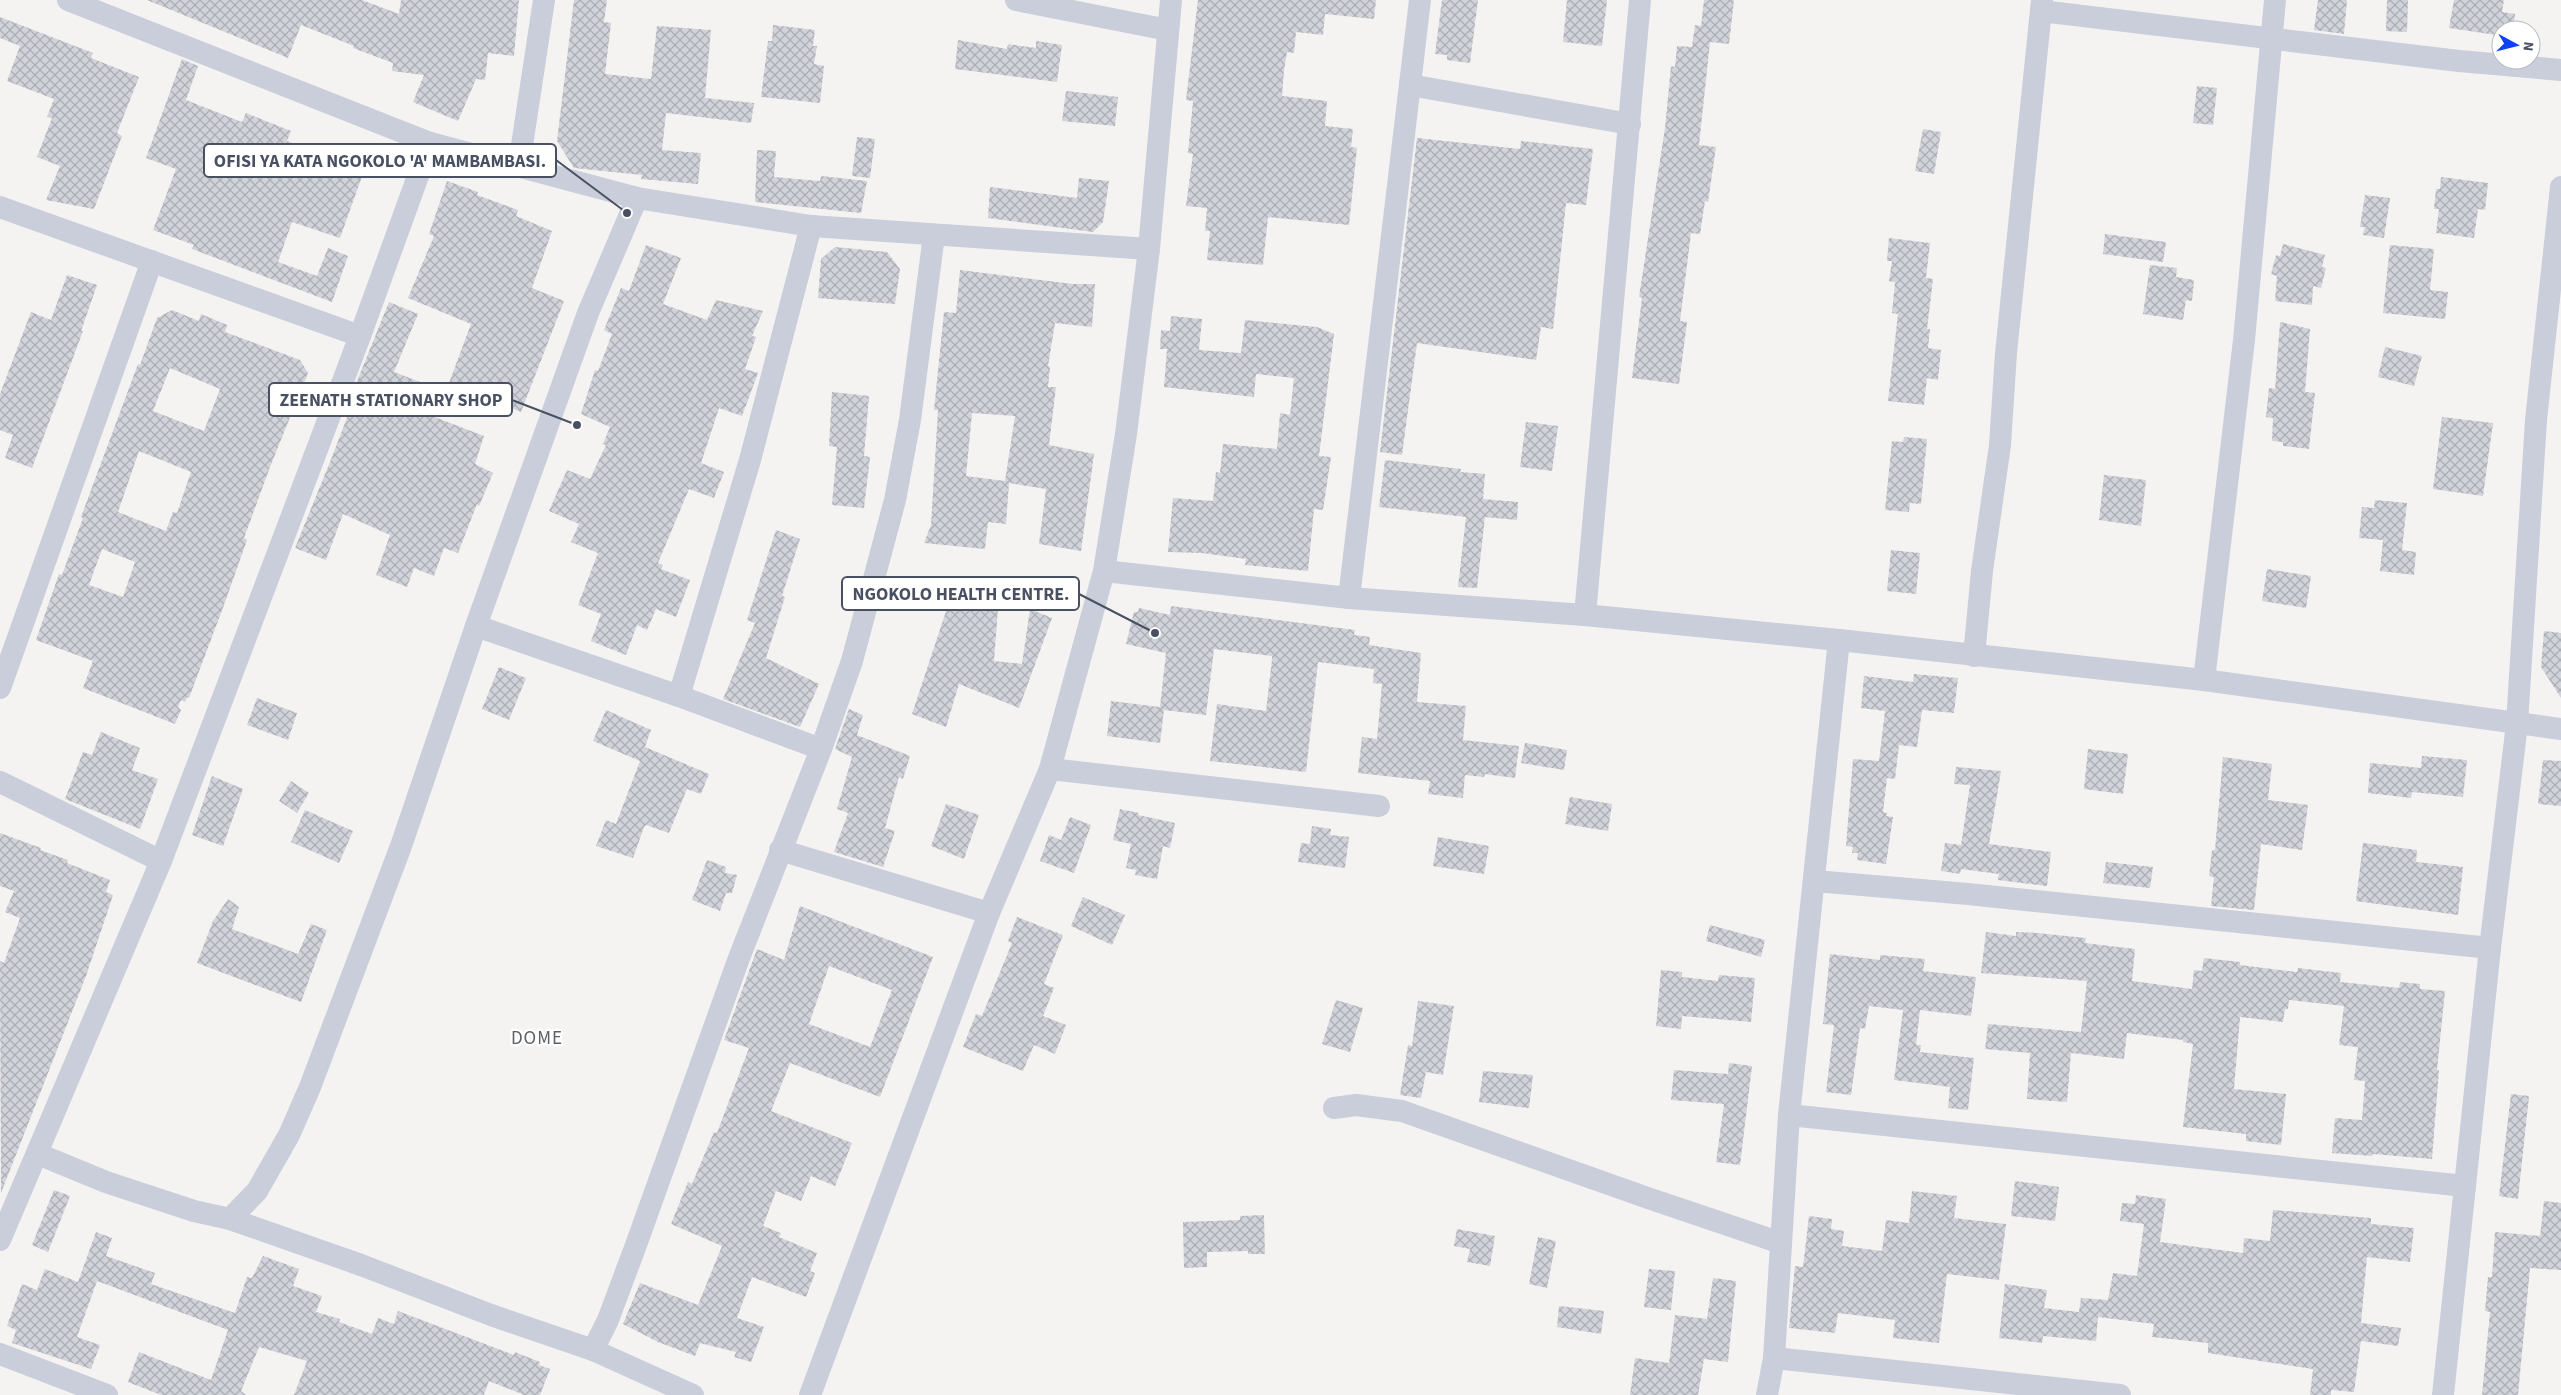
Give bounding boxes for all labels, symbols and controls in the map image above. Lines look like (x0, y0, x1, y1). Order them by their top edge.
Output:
north arrow (2491, 20, 2541, 70)
text: N (2517, 41, 2538, 52)
callout: OFISI YA KATA NGOKOLO 'A' MAMBAMBASI. (204, 144, 556, 177)
text: OFISI YA KATA NGOKOLO 'A' MAMBAMBASI. (214, 149, 546, 174)
callout: ZEENATH STATIONARY SHOP (269, 383, 512, 416)
text: ZEENATH STATIONARY SHOP (279, 388, 503, 413)
callout: NGOKOLO HEALTH CENTRE. (842, 577, 1079, 610)
text: NGOKOLO HEALTH CENTRE. (852, 582, 1070, 607)
district label: DOME (511, 1025, 563, 1052)

